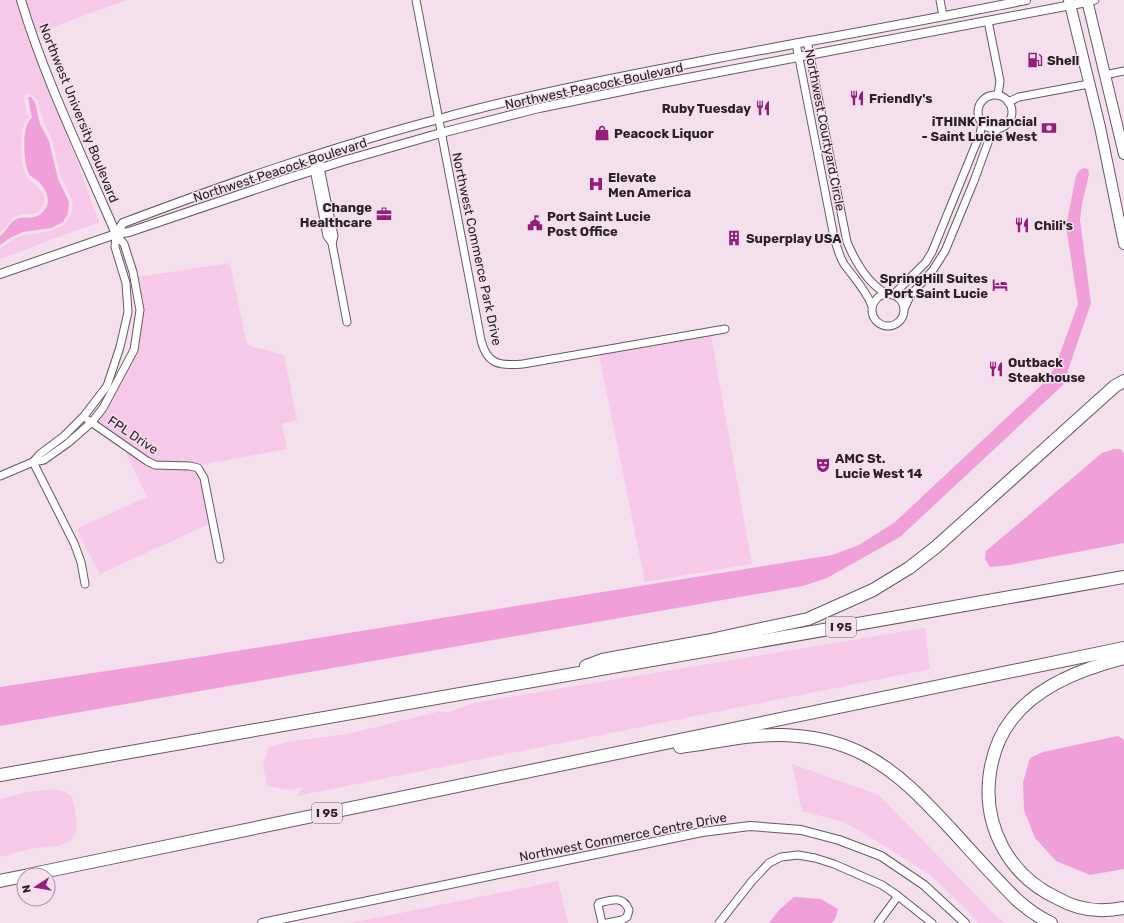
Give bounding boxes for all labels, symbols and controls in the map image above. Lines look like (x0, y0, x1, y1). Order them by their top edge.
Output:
street label: Northwest University Boulevard (36, 21, 122, 205)
street label: Northwest Courtyard Circle (802, 48, 848, 212)
fuel station icon: Shell (1026, 51, 1044, 69)
place label: Shell (1047, 53, 1079, 68)
street label: Northwest Peacock Boulevard (503, 60, 685, 112)
restaurant icon: Friendly's (848, 89, 866, 107)
place label: Friendly's (869, 91, 932, 106)
restaurant icon: Ruby Tuesday (754, 99, 772, 117)
place label: Ruby Tuesday (662, 101, 751, 116)
place label: iTHINK Financial - Saint Lucie West (922, 114, 1037, 144)
bank icon: iTHINK Financial - Saint Lucie West (1040, 119, 1058, 137)
shop icon: Peacock Liquor (593, 124, 611, 142)
place label: Peacock Liquor (614, 126, 714, 141)
street label: Northwest Peacock Boulevard (191, 135, 369, 205)
street label: Northwest Commerce Park Drive (449, 151, 505, 347)
place label: Elevate Men America (608, 170, 691, 200)
hospital icon: Elevate Men America (587, 175, 605, 193)
place label: Change Healthcare (300, 200, 372, 230)
office icon: Change Healthcare (375, 205, 393, 223)
place label: Port Saint Lucie Post Office (547, 209, 651, 239)
public building icon: Port Saint Lucie Post Office (526, 214, 544, 232)
restaurant icon: Chili's (1013, 216, 1031, 234)
place label: Chili's (1034, 218, 1073, 233)
building icon: Superplay USA (725, 229, 743, 247)
place label: Superplay USA (746, 231, 842, 246)
place label: SpringHill Suites Port Saint Lucie (880, 271, 988, 301)
hotel icon: SpringHill Suites Port Saint Lucie (991, 276, 1009, 294)
place label: Outback Steakhouse (1008, 355, 1086, 385)
restaurant icon: Outback Steakhouse (987, 360, 1005, 378)
street label: FPL Drive (105, 413, 161, 457)
place label: AMC St. Lucie West 14 (835, 451, 923, 481)
theatre icon: AMC St. Lucie West 14 (814, 456, 832, 474)
road number: I 95 (826, 617, 856, 637)
road number: I 95 (312, 803, 342, 823)
street label: Northwest Commerce Centre Drive (518, 809, 728, 865)
north arrow (16, 867, 56, 907)
text: N (20, 884, 34, 894)

